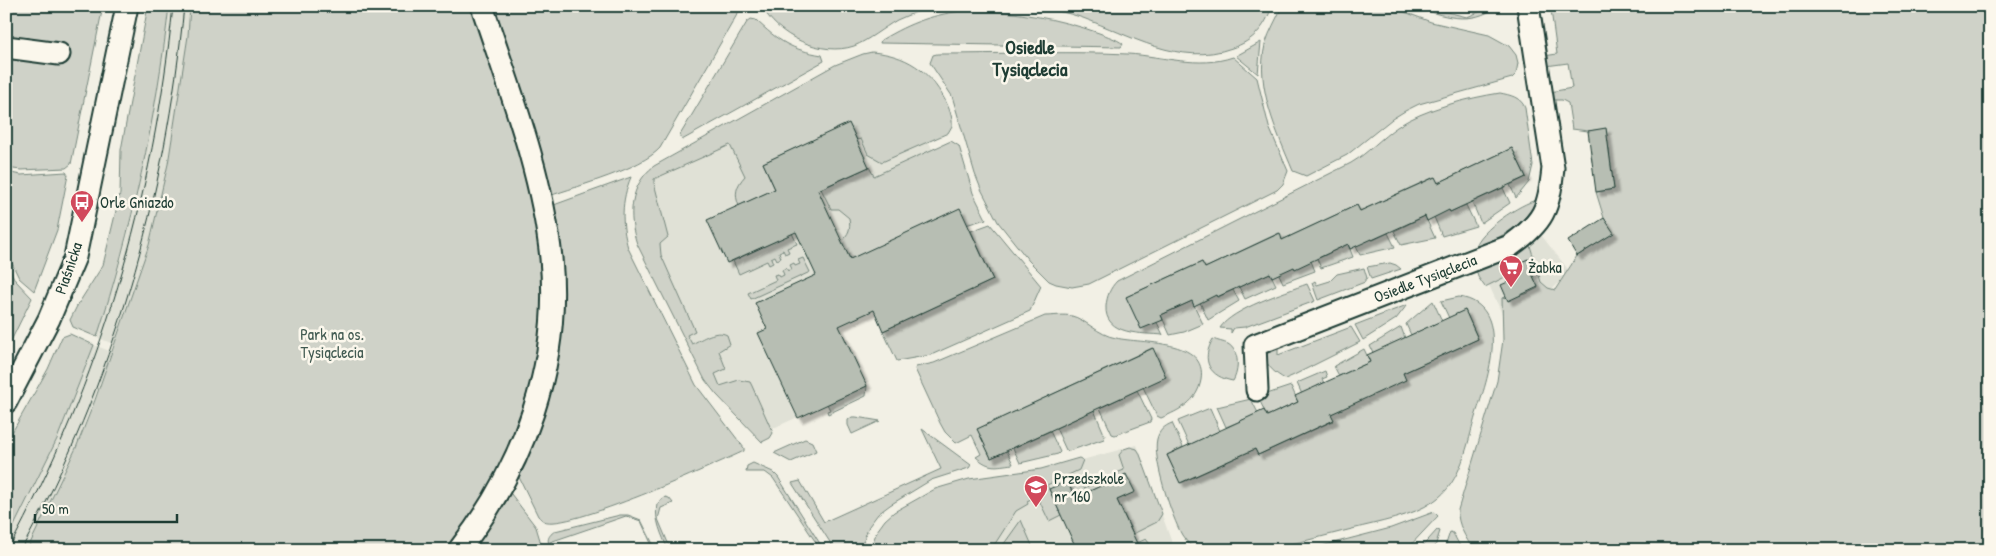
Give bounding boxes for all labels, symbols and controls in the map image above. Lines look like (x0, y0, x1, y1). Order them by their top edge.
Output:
district label: Osiedle Tysiąclecia (991, 34, 1068, 83)
bus stop icon: Orle Gniazdo (69, 189, 95, 223)
place label: Orle Gniazdo (100, 191, 174, 213)
street label: Piaśnicka (49, 239, 87, 297)
street label: Osiedle Tysiąclecia (1370, 248, 1480, 308)
supermarket icon: Żabka (1498, 254, 1524, 288)
place label: Żabka (1528, 256, 1562, 278)
park label: Park na os. Tysiąclecia (300, 323, 364, 363)
place label: Przedszkole nr 160 (1054, 467, 1125, 507)
school or university icon: Przedszkole nr 160 (1023, 474, 1049, 508)
scale bar (35, 491, 178, 523)
text: 50 m (42, 498, 69, 519)

